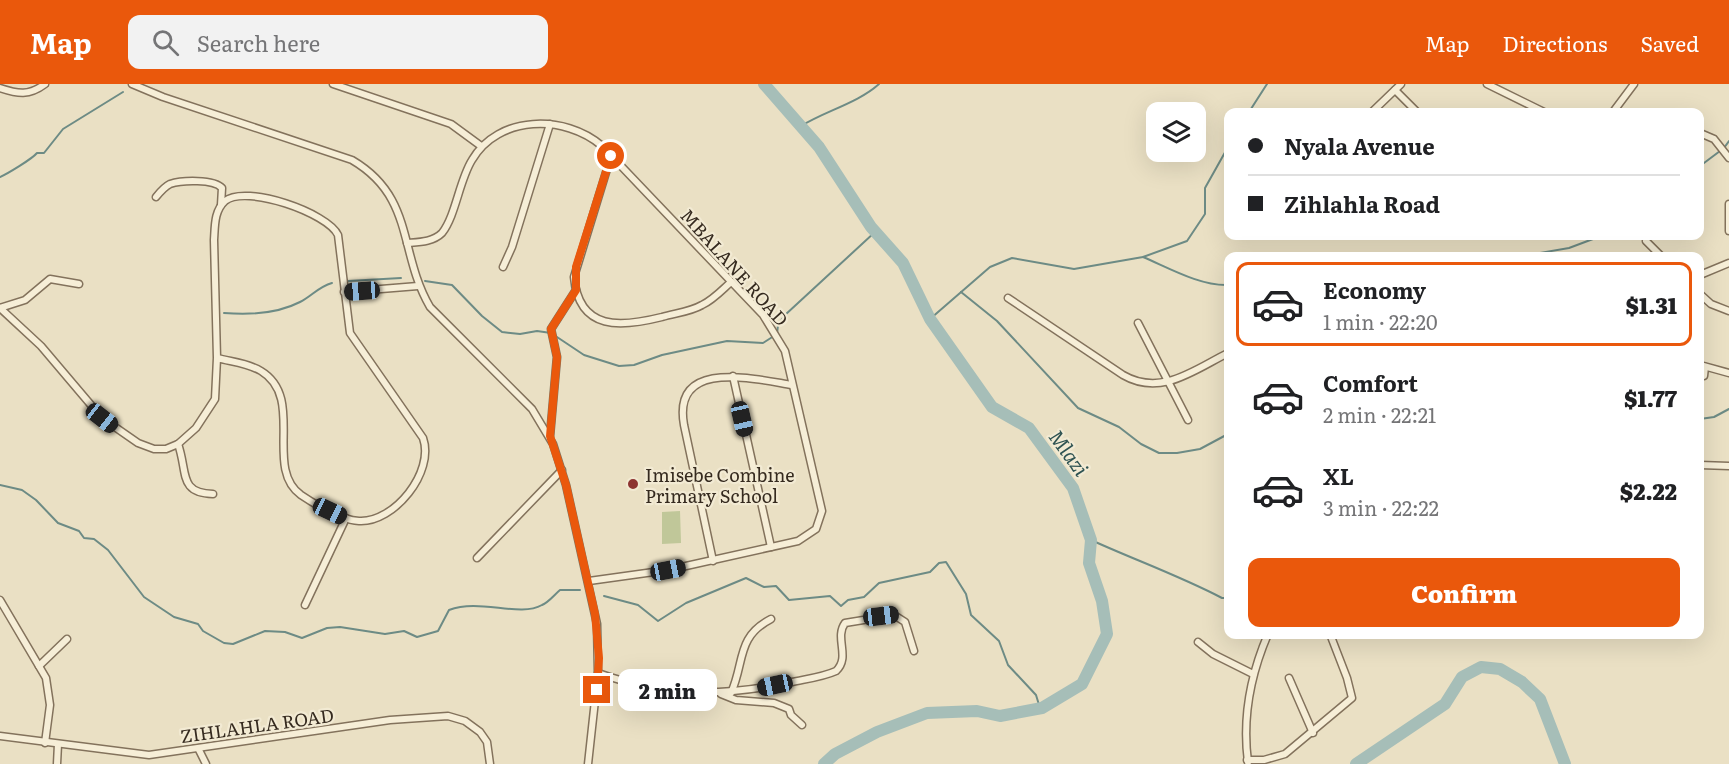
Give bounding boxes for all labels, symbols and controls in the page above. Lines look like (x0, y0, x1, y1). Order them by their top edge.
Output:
search box (128, 15, 548, 69)
text: Map (30, 21, 92, 63)
icon: search (149, 26, 182, 59)
text: Search here (197, 26, 320, 59)
text: Map (1425, 27, 1470, 58)
text: Directions (1503, 27, 1608, 58)
text: Saved (1641, 27, 1699, 58)
map controls (1146, 102, 1206, 162)
button: layers (1146, 102, 1206, 162)
text: Nyala Avenue (1284, 129, 1435, 162)
route start (597, 142, 624, 169)
text: Zihlahla Road (1284, 187, 1440, 220)
street label: MBALANE ROAD (675, 202, 795, 332)
text: Economy (1323, 273, 1426, 306)
icon: car (1251, 277, 1305, 331)
car (343, 281, 381, 301)
text: $1.31 (1625, 288, 1677, 321)
text: 1 min · 22:20 (1323, 306, 1438, 336)
text: Comfort (1323, 366, 1418, 399)
icon: car (1251, 370, 1305, 424)
text: $1.77 (1624, 381, 1677, 414)
car (729, 399, 755, 439)
text: 2 min · 22:21 (1323, 399, 1436, 429)
car (82, 400, 122, 436)
water label: Mlazi (1043, 423, 1097, 481)
text: XL (1323, 459, 1354, 492)
place label: Imisebe Combine Primary School (645, 461, 795, 509)
icon: car (1251, 463, 1305, 517)
text: $2.22 (1620, 474, 1677, 507)
marker: Imisebe Combine Primary School (626, 477, 640, 491)
text: 3 min · 22:22 (1323, 492, 1439, 522)
car (310, 495, 350, 527)
car (649, 558, 687, 582)
button: Confirm (1248, 558, 1680, 627)
car (862, 605, 900, 627)
callout: 2 min (618, 669, 717, 711)
car (756, 672, 794, 698)
text: 2 min (639, 675, 696, 705)
route end (583, 676, 610, 703)
street label: ZIHLAHLA ROAD (179, 701, 335, 749)

